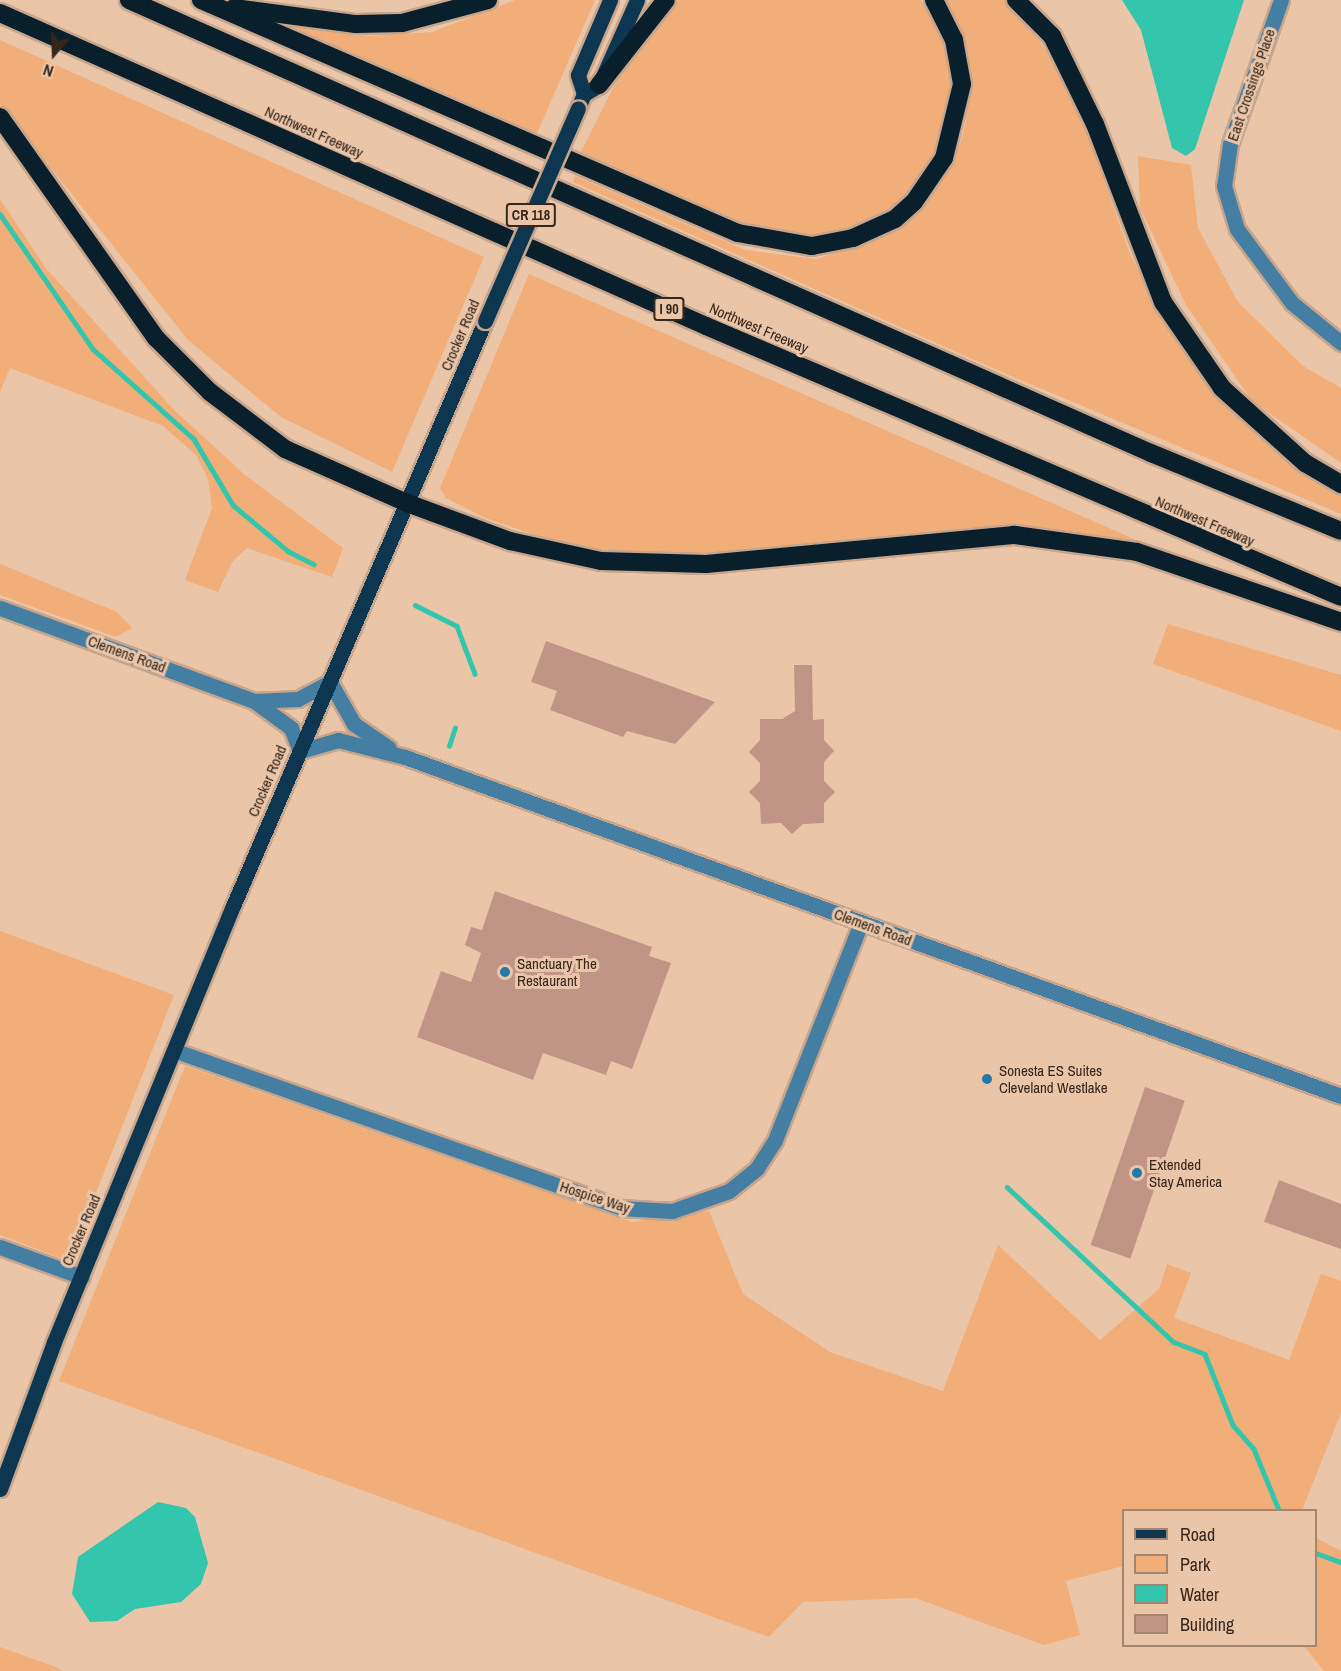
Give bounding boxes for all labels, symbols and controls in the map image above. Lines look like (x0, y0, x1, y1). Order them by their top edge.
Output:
north arrow (24, 24, 84, 84)
street label: East Crossings Place (1223, 26, 1279, 144)
text: N (40, 59, 56, 83)
street label: Northwest Freeway (262, 102, 366, 162)
road number: CR 118 (506, 204, 556, 226)
street label: Crocker Road (437, 297, 483, 373)
road number: I 90 (652, 298, 686, 320)
street label: Northwest Freeway (707, 299, 811, 357)
street label: Northwest Freeway (1153, 492, 1257, 550)
street label: Clemens Road (86, 632, 168, 676)
street label: Crocker Road (244, 743, 290, 819)
street label: Clemens Road (832, 905, 914, 949)
place label: Sanctuary The Restaurant (517, 954, 597, 989)
marker: Sanctuary The Restaurant (498, 965, 512, 979)
place label: Sonesta ES Suites Cleveland Westlake (999, 1061, 1107, 1096)
marker: Sonesta ES Suites Cleveland Westlake (980, 1072, 994, 1086)
place label: Extended Stay America (1149, 1155, 1223, 1190)
marker: Extended Stay America (1130, 1166, 1144, 1180)
street label: Hospice Way (558, 1177, 632, 1217)
street label: Crocker Road (58, 1192, 104, 1268)
legend (1122, 1509, 1317, 1647)
text: Road (1180, 1522, 1215, 1547)
text: Park (1180, 1552, 1210, 1577)
text: Water (1180, 1582, 1219, 1607)
text: Building (1180, 1612, 1234, 1637)

